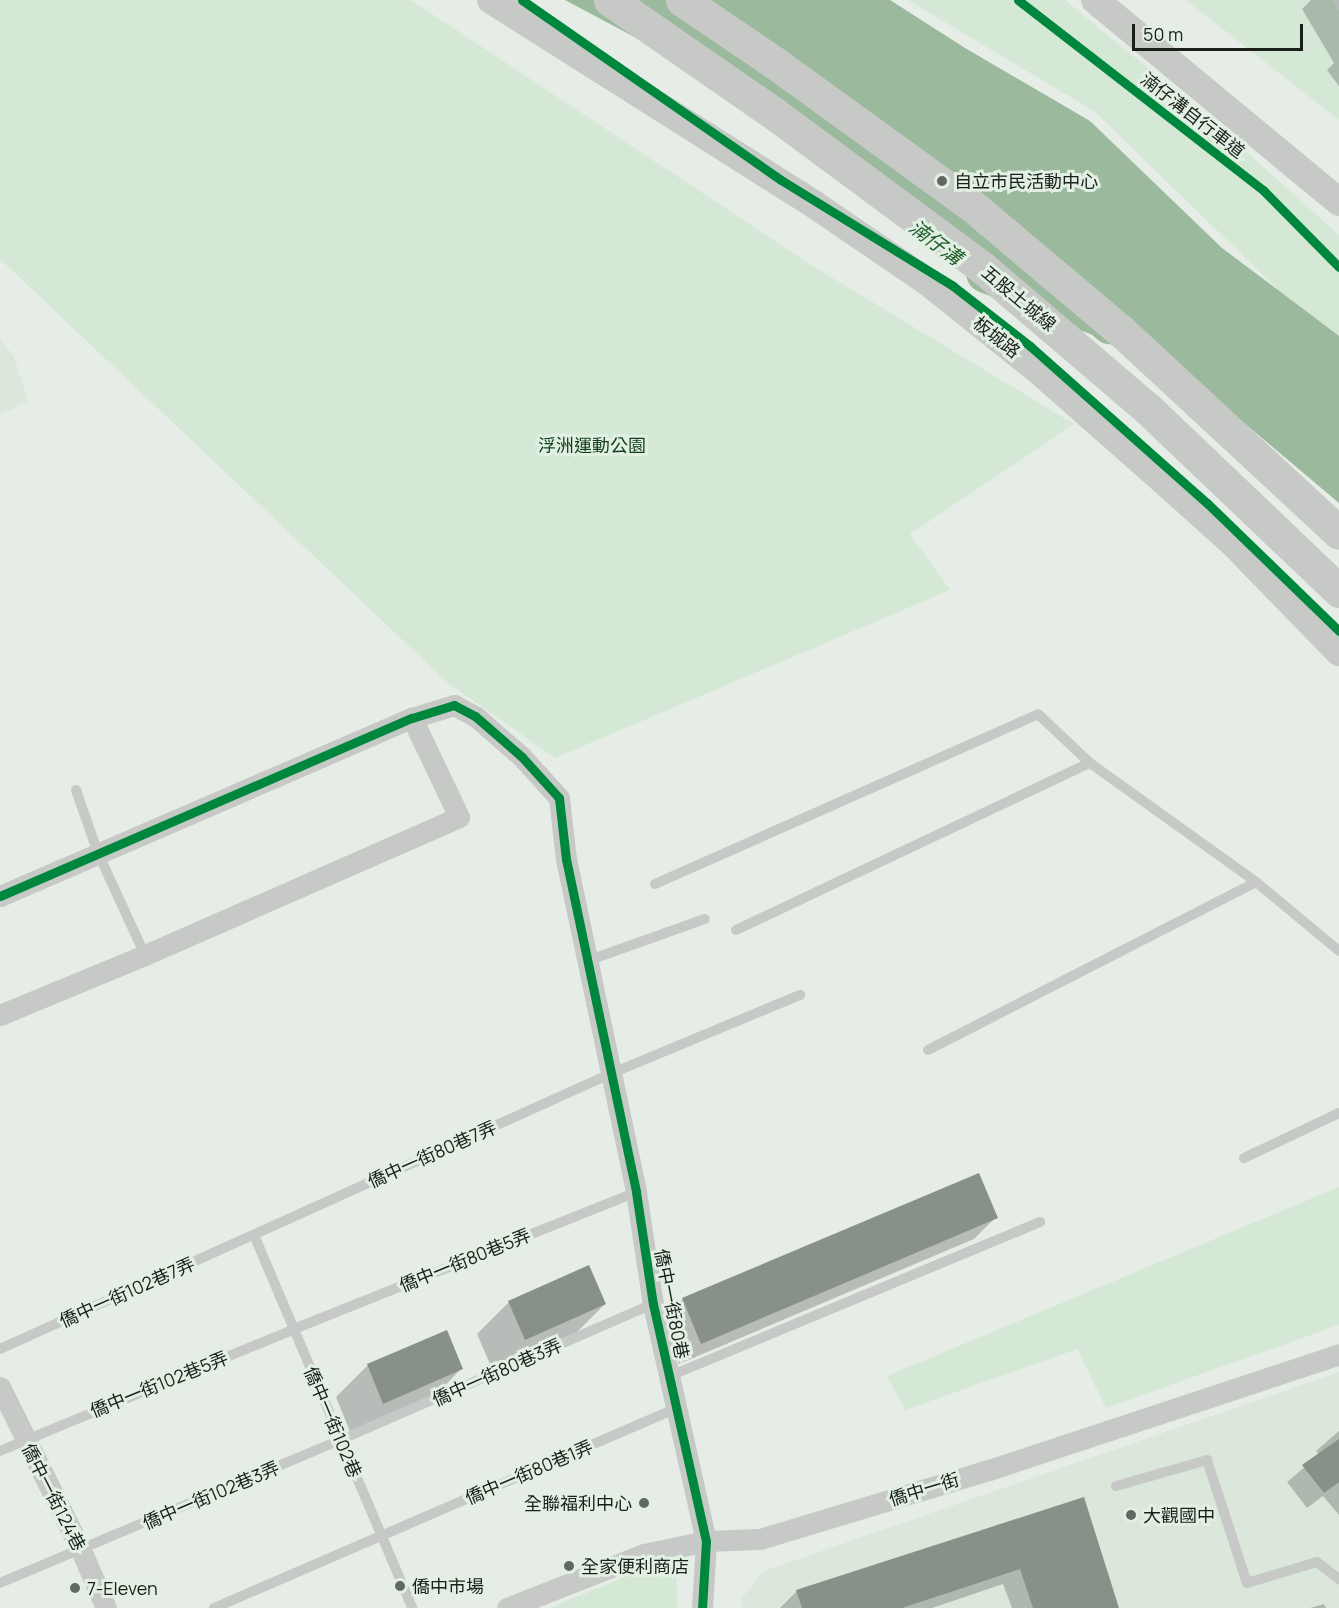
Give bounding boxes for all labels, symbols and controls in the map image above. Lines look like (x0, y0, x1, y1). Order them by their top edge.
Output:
scale bar (1135, 12, 1306, 50)
text: 50 m (1143, 22, 1183, 46)
street label: 湳仔溝自行車道 (1137, 68, 1249, 162)
place label: 自立市民活動中心 (954, 170, 1098, 192)
marker: 自立市民活動中心 (935, 174, 949, 188)
water label: 湳仔溝 (905, 214, 967, 270)
street label: 五股土城線 (978, 261, 1060, 335)
street label: 板城路 (969, 312, 1025, 362)
park label: 浮洲運動公園 (538, 434, 646, 456)
street label: 僑中一街80巷7弄 (364, 1116, 500, 1192)
street label: 僑中一街80巷5弄 (396, 1224, 534, 1296)
street label: 僑中一街80巷 (651, 1247, 693, 1361)
street label: 僑中一街102巷7弄 (56, 1253, 198, 1331)
street label: 僑中一街80巷3弄 (429, 1334, 565, 1410)
street label: 僑中一街102巷5弄 (87, 1347, 231, 1421)
street label: 僑中一街102巷 (300, 1363, 366, 1481)
street label: 僑中一街80巷1弄 (462, 1435, 596, 1509)
street label: 僑中一街124巷 (18, 1440, 90, 1554)
street label: 僑中一街102巷3弄 (139, 1456, 283, 1534)
street label: 僑中一街 (886, 1468, 962, 1510)
place label: 全聯福利中心 (524, 1492, 632, 1514)
marker: 全聯福利中心 (637, 1496, 651, 1510)
place label: 大觀國中 (1143, 1504, 1215, 1526)
marker: 大觀國中 (1124, 1508, 1138, 1522)
place label: 全家便利商店 (581, 1555, 689, 1577)
marker: 全家便利商店 (562, 1559, 576, 1573)
place label: 僑中市場 (412, 1575, 484, 1597)
place label: 7-Eleven (87, 1577, 158, 1599)
marker: 僑中市場 (393, 1579, 407, 1593)
marker: 7-Eleven (68, 1581, 82, 1595)

